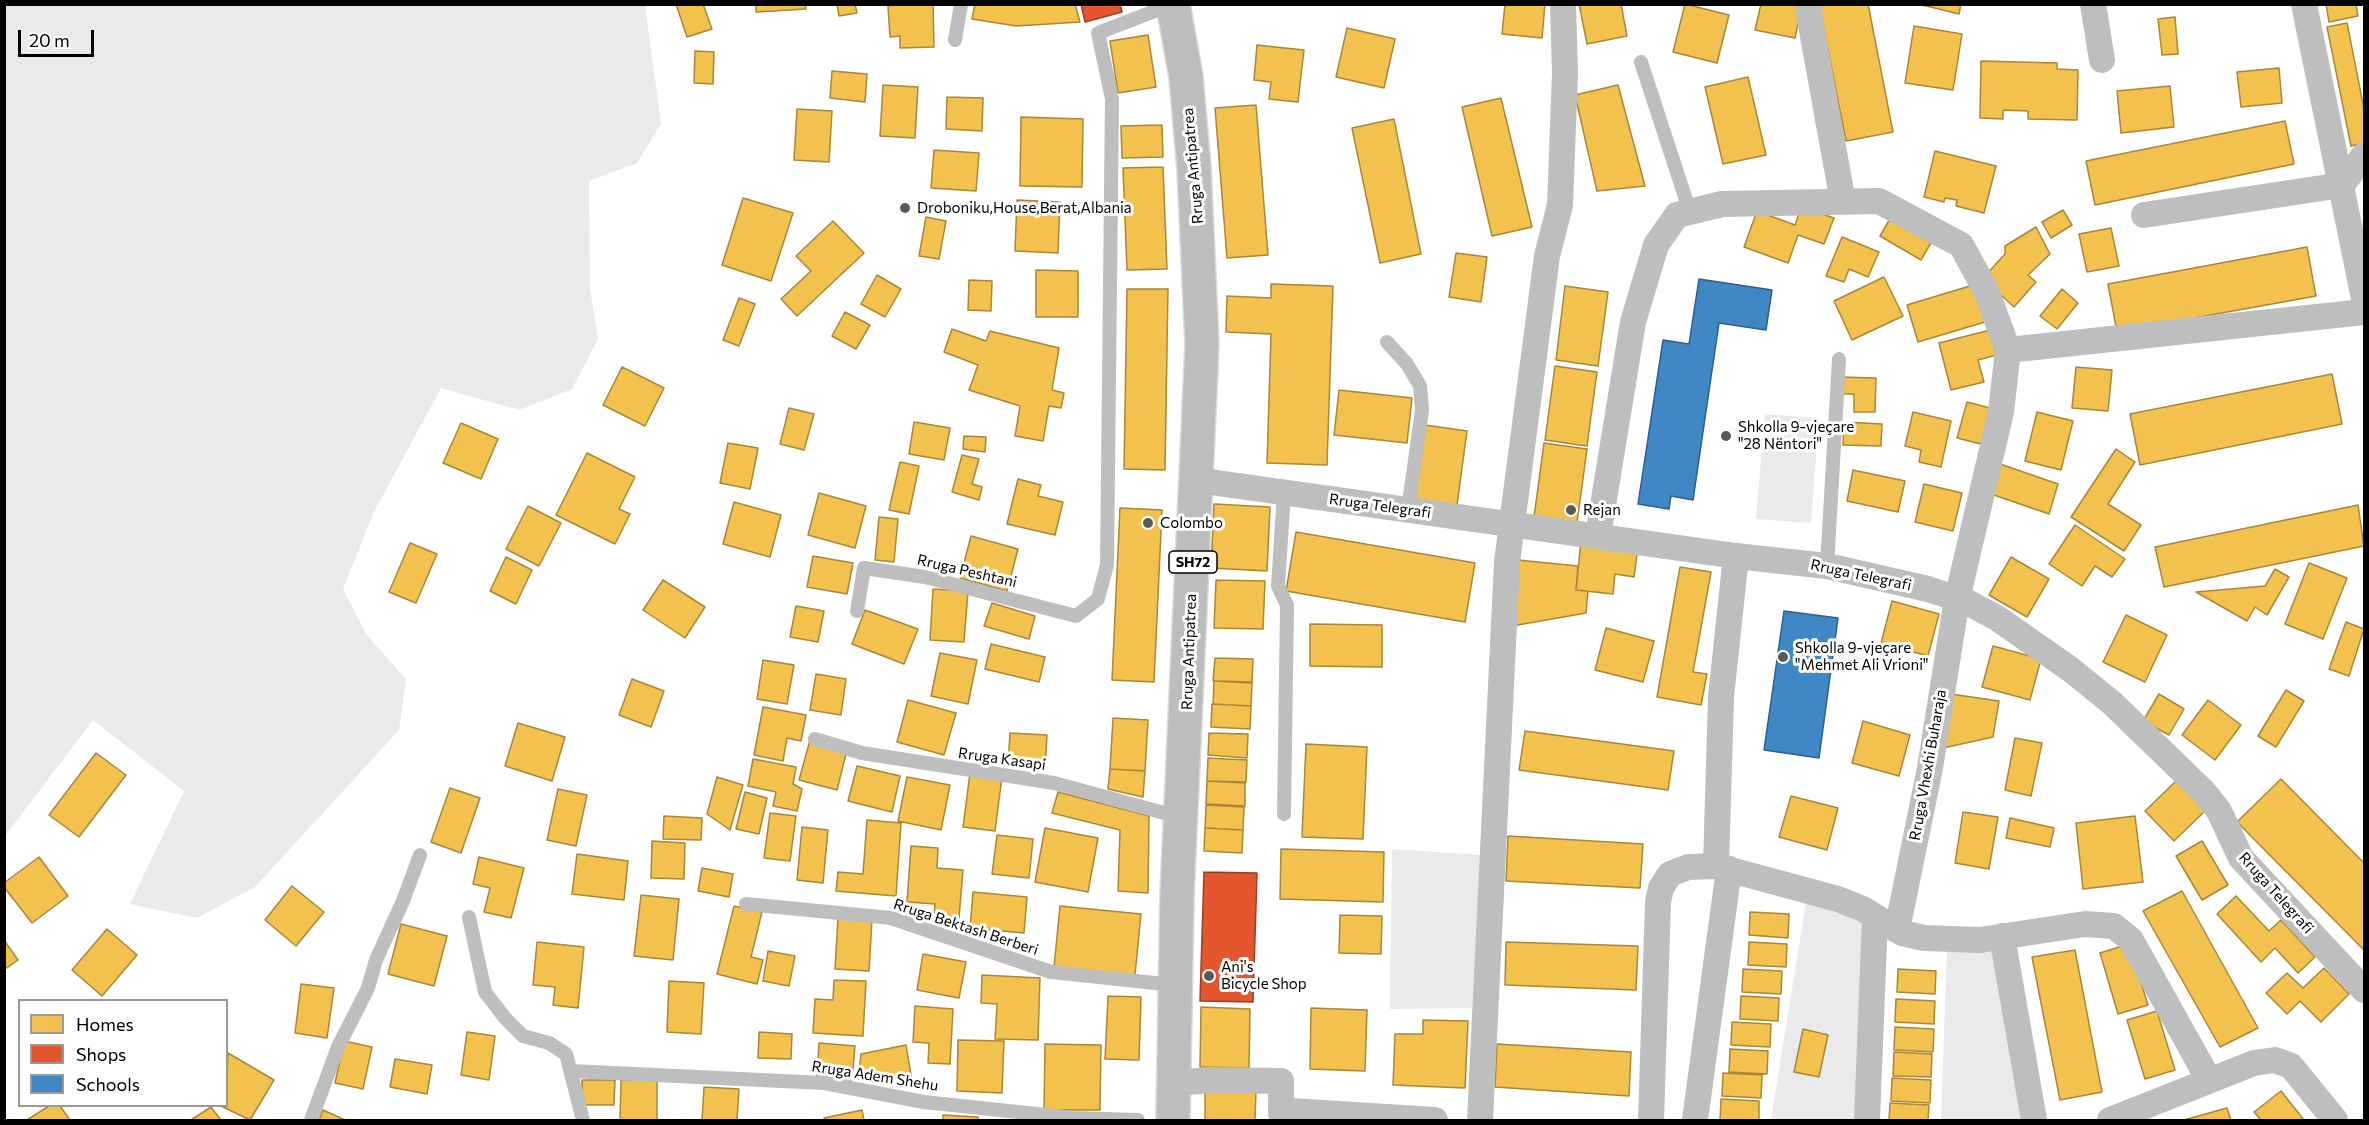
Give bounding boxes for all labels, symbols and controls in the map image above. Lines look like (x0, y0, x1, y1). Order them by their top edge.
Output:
scale bar (21, 18, 98, 56)
text: 20 m (29, 29, 70, 51)
street label: Rruga Antipatrea (1179, 107, 1207, 225)
place label: Droboniku,House,Berat,Albania (917, 199, 1132, 217)
marker: Droboniku,House,Berat,Albania (898, 201, 912, 215)
place label: Shkolla 9-vjeçare "28 Nëntori" (1738, 418, 1854, 453)
marker: Shkolla 9-vjeçare "28 Nëntori" (1719, 429, 1733, 443)
street label: Rruga Telegrafi (1328, 490, 1432, 522)
place label: Rejan (1583, 501, 1621, 519)
marker: Rejan (1564, 503, 1578, 517)
place label: Colombo (1160, 514, 1223, 532)
marker: Colombo (1141, 516, 1155, 530)
street label: Rruga Peshtani (915, 551, 1019, 591)
road number: SH72 (1169, 551, 1217, 573)
street label: Rruga Telegrafi (1809, 556, 1913, 594)
street label: Rruga Antipatrea (1178, 593, 1200, 711)
place label: Shkolla 9-vjeçare "Mehmet Ali Vrioni" (1795, 639, 1929, 674)
marker: Shkolla 9-vjeçare "Mehmet Ali Vrioni" (1776, 650, 1790, 664)
street label: Rruga Vhexhi Buharaja (1906, 688, 1950, 842)
street label: Rruga Kasapi (957, 744, 1047, 774)
street label: Rruga Telegrafi (2235, 849, 2317, 937)
street label: Rruga Bektash Berberi (891, 895, 1041, 959)
place label: Ani's Bicycle Shop (1221, 958, 1307, 993)
marker: Ani's Bicycle Shop (1202, 969, 1216, 983)
legend (18, 999, 228, 1107)
text: Homes (76, 1013, 134, 1035)
text: Shops (76, 1043, 126, 1065)
street label: Rruga Adem Shehu (810, 1057, 940, 1095)
text: Schools (76, 1073, 140, 1095)

